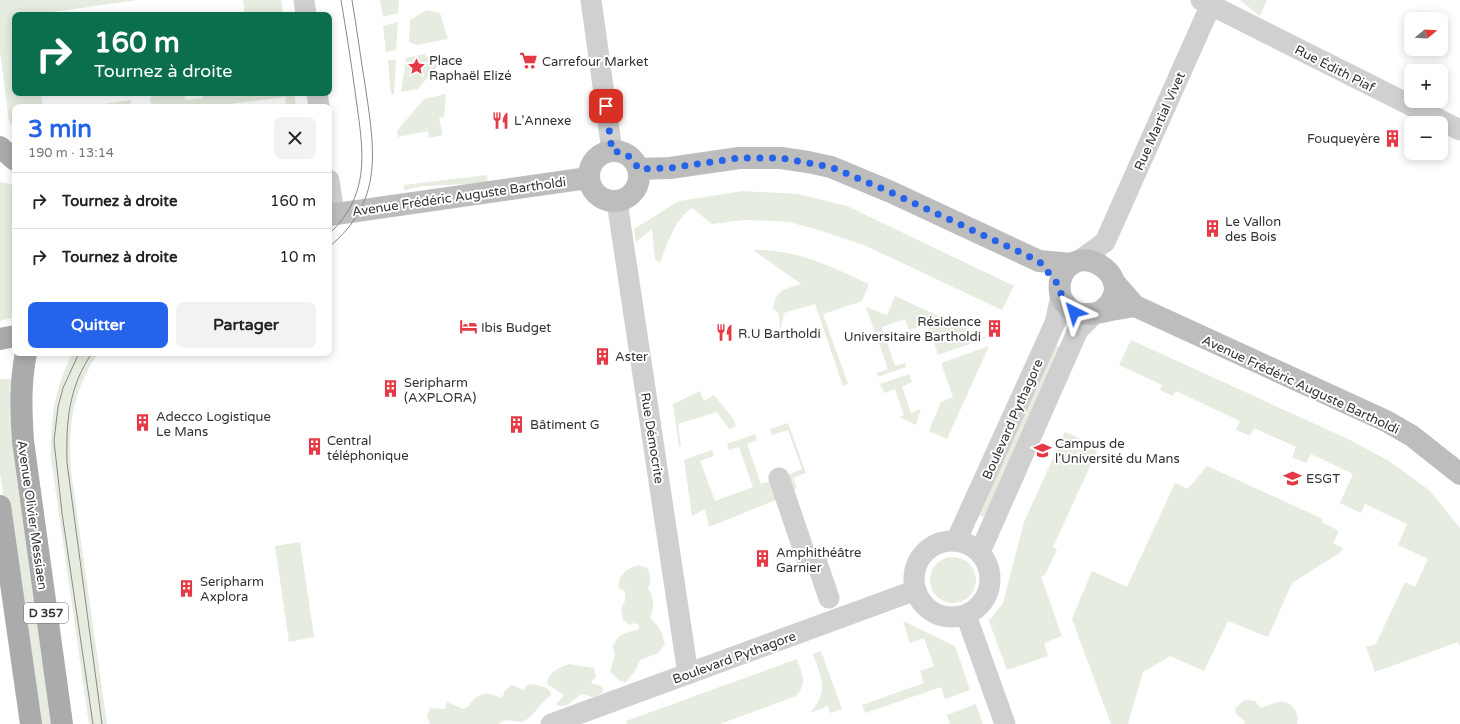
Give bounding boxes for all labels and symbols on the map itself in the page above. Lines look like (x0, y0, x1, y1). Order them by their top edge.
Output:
north arrow (1404, 12, 1448, 56)
street label: Rue Édith Piaf (1292, 42, 1377, 96)
supermarket icon: Carrefour Market (519, 51, 539, 71)
place label: Place Raphaël Elizé (429, 53, 512, 84)
place label: Carrefour Market (542, 54, 648, 70)
place icon: Place Raphaël Elizé (406, 57, 426, 77)
street label: Rue Martial Vivet (1131, 70, 1189, 173)
pin (589, 89, 623, 123)
restaurant icon: L'Annexe (491, 110, 511, 130)
place label: L'Annexe (514, 113, 571, 129)
building icon: Fouqueyère (1383, 128, 1403, 148)
place label: Fouqueyère (1307, 131, 1380, 147)
street label: Avenue Frédéric Auguste Bartholdi (351, 174, 567, 220)
place label: Le Vallon des Bois (1225, 214, 1281, 245)
building icon: Le Vallon des Bois (1202, 218, 1222, 238)
position arrow (1053, 291, 1095, 333)
place label: Résidence Universitaire Bartholdi (844, 314, 981, 345)
hotel icon: Ibis Budget (458, 317, 478, 337)
building icon: Résidence Universitaire Bartholdi (984, 318, 1004, 338)
place label: Ibis Budget (481, 320, 551, 336)
restaurant icon: R.U Bartholdi (715, 323, 735, 343)
place label: R.U Bartholdi (738, 326, 821, 342)
street label: Avenue Frédéric Auguste Bartholdi (1199, 332, 1402, 438)
building icon: Aster (592, 346, 612, 366)
place label: Aster (615, 349, 648, 365)
street label: Boulevard Pythagore (979, 357, 1047, 482)
place label: Seripharm (AXPLORA) (404, 375, 476, 406)
building icon: Seripharm (AXPLORA) (381, 379, 401, 399)
street label: Rue Démocrite (637, 391, 667, 485)
place label: Adecco Logistique Le Mans (156, 409, 271, 440)
building icon: Adecco Logistique Le Mans (133, 413, 153, 433)
building icon: Bâtiment G (507, 414, 527, 434)
place label: Bâtiment G (530, 417, 600, 433)
place label: Central téléphonique (327, 433, 408, 464)
place label: Campus de l'Université du Mans (1055, 436, 1180, 467)
building icon: Central téléphonique (304, 437, 324, 457)
street label: Avenue Olivier Messiaen (14, 439, 50, 591)
school or university icon: Campus de l'Université du Mans (1032, 440, 1052, 460)
school or university icon: ESGT (1283, 468, 1303, 488)
place label: ESGT (1306, 471, 1340, 487)
place label: Amphithéâtre Garnier (776, 545, 861, 576)
building icon: Amphithéâtre Garnier (753, 549, 773, 569)
place label: Seripharm Axplora (200, 574, 264, 605)
building icon: Seripharm Axplora (177, 578, 197, 598)
road number: D 357 (24, 603, 68, 623)
street label: Boulevard Pythagore (670, 628, 798, 688)

